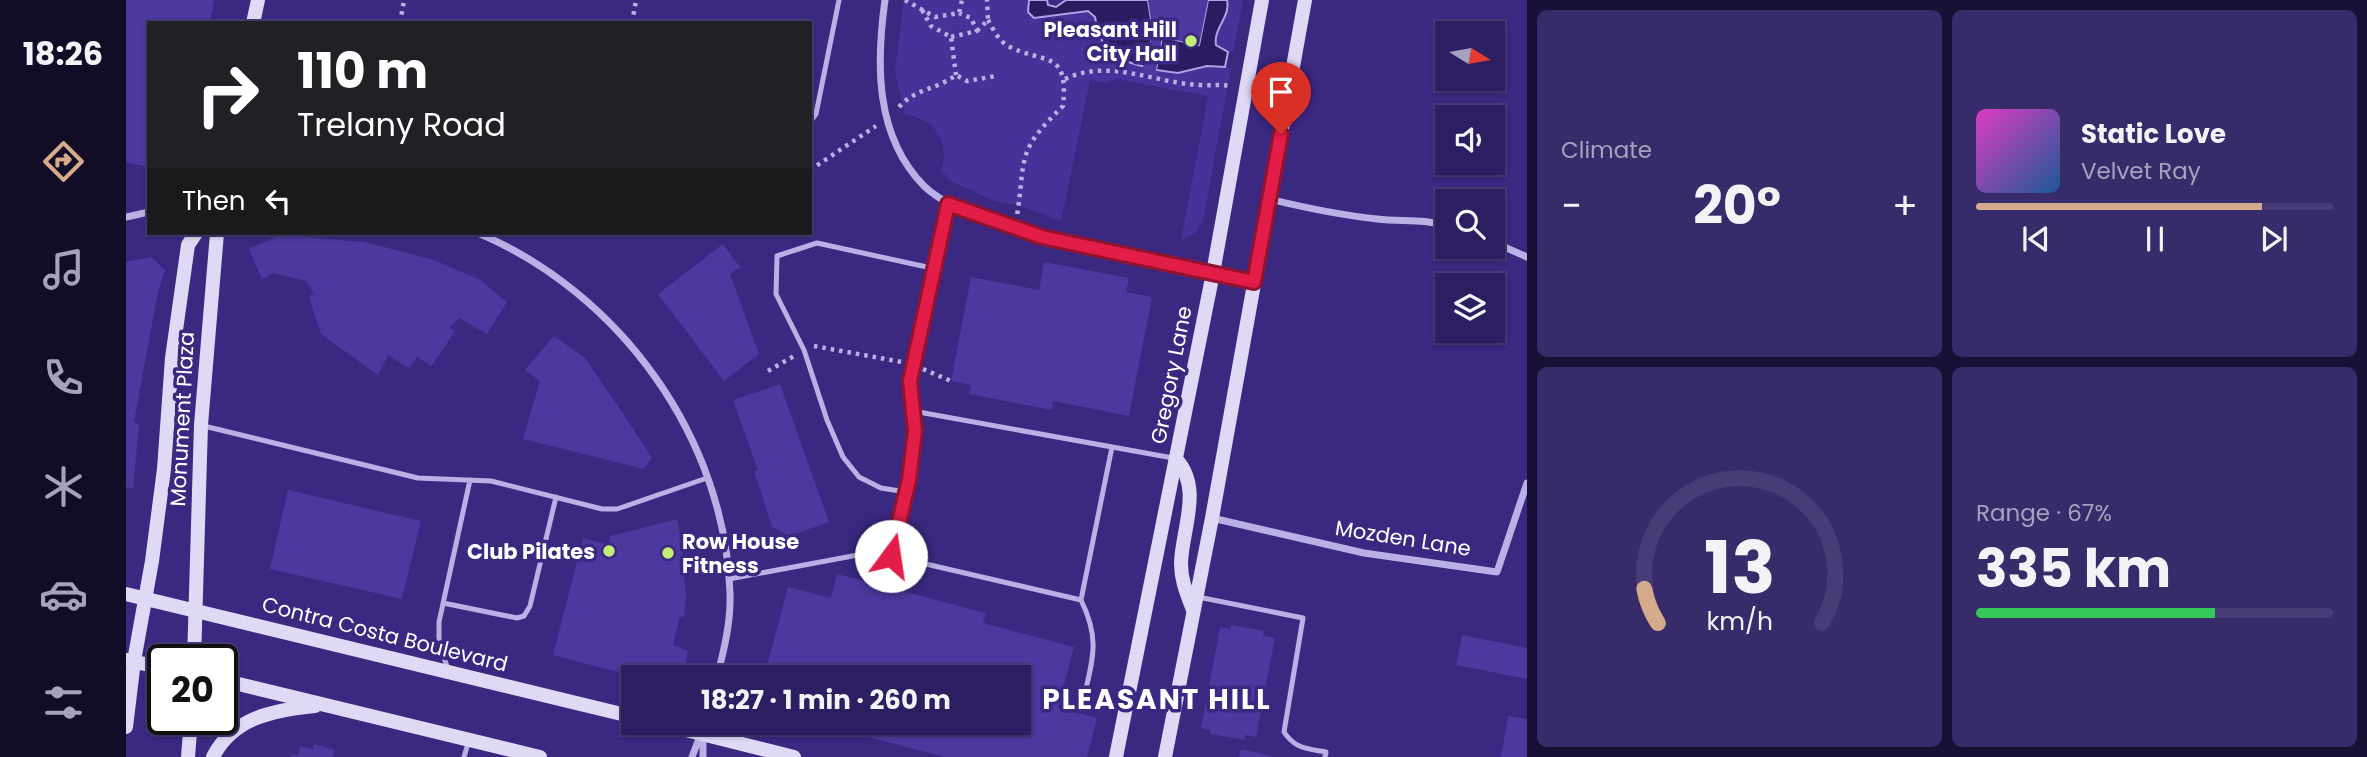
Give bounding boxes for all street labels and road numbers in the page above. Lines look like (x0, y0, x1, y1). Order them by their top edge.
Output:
street label: Gregory Lane (1143, 304, 1199, 446)
street label: Monument Plaza (163, 331, 201, 507)
street label: Mozden Lane (1333, 513, 1473, 563)
street label: Contra Costa Boulevard (259, 589, 511, 679)

